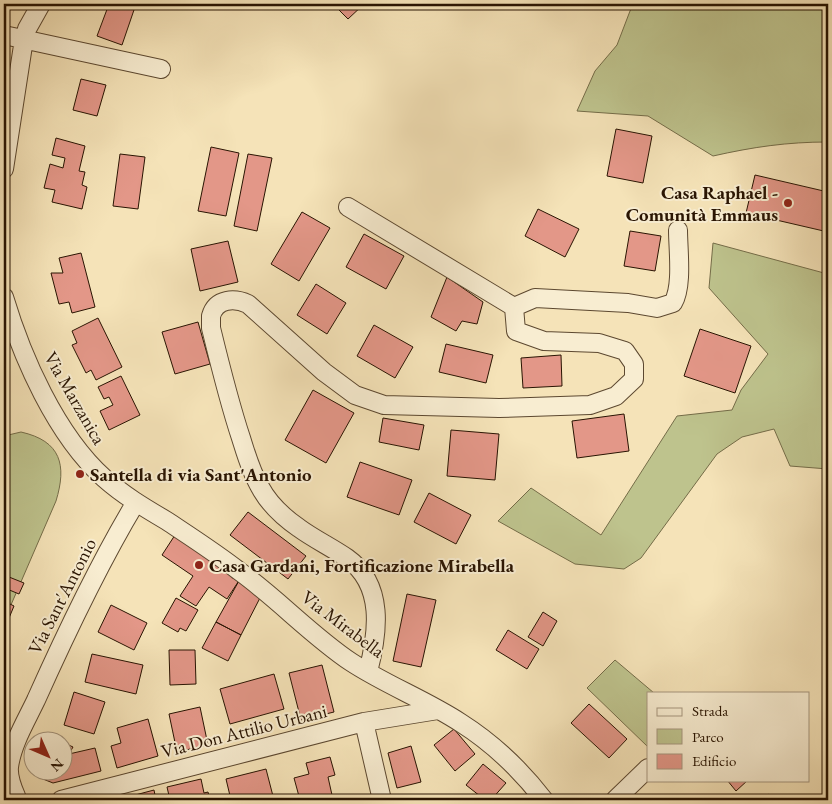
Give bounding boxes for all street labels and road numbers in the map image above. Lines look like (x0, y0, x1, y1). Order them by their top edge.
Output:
street label: Via Marzanica (38, 347, 112, 449)
street label: Via Sant'Antonio (22, 534, 102, 658)
street label: Via Mirabella (296, 585, 390, 664)
street label: Via Don Attilio Urbani (158, 698, 330, 764)

